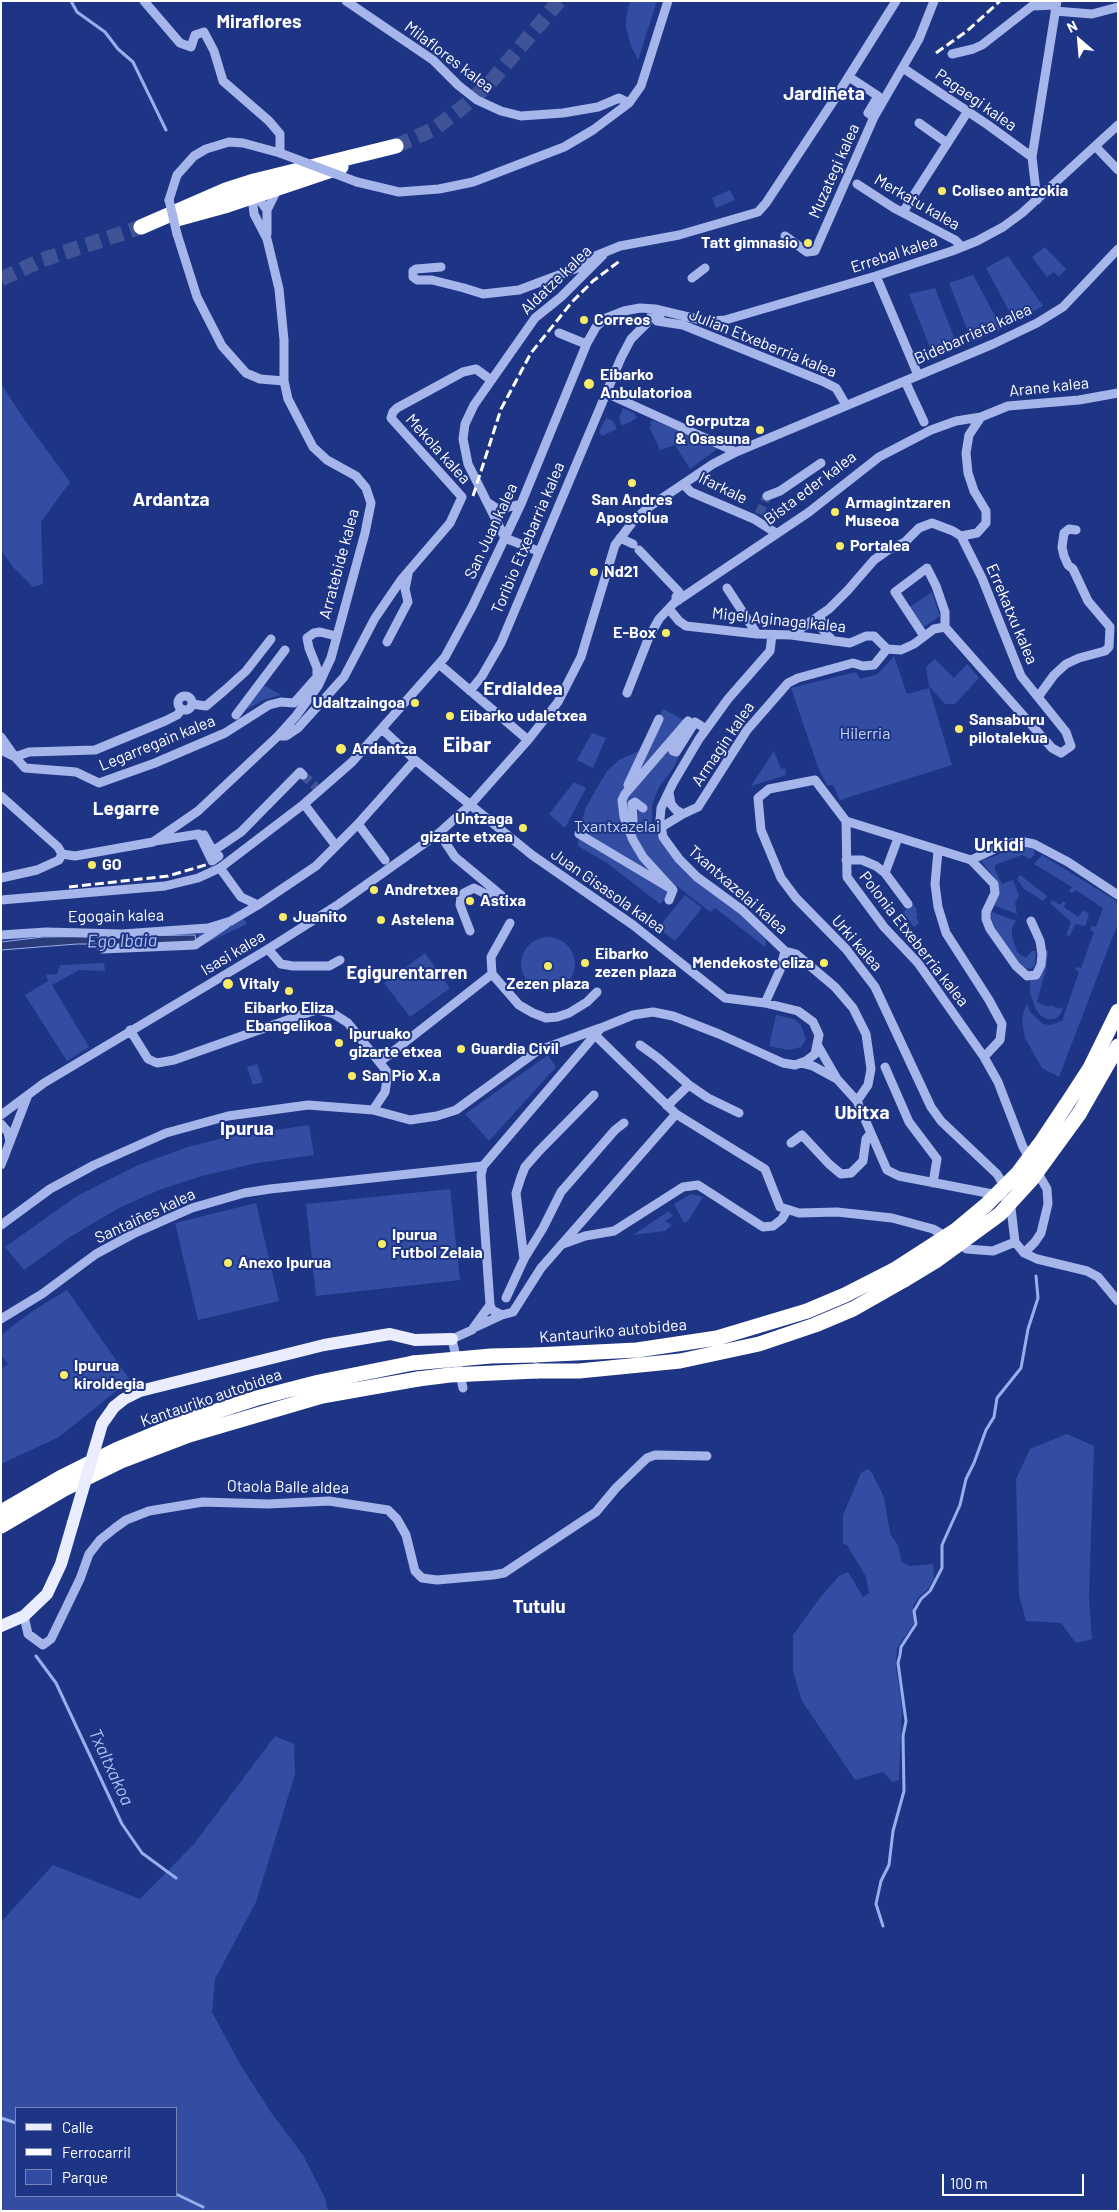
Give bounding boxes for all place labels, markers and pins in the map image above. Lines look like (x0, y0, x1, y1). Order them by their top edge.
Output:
place label: Coliseo antzokia (952, 181, 1068, 201)
marker: Coliseo antzokia (936, 185, 948, 197)
place label: Tatt gimnasio (701, 233, 798, 253)
marker: Tatt gimnasio (802, 237, 814, 249)
place label: Correos (594, 310, 650, 330)
marker: Correos (578, 314, 590, 326)
place label: Eibarko Anbulatorioa (600, 365, 692, 403)
marker: Eibarko Anbulatorioa (582, 377, 596, 391)
place label: Gorputza & Osasuna (675, 411, 750, 449)
marker: Gorputza & Osasuna (754, 424, 766, 436)
marker: San Andres Apostolua (626, 477, 638, 489)
place label: San Andres Apostolua (592, 490, 672, 528)
place label: Armagintzaren Museoa (845, 493, 951, 531)
marker: Armagintzaren Museoa (829, 506, 841, 518)
place label: Portalea (850, 536, 910, 556)
marker: Portalea (834, 540, 846, 552)
place label: Nd21 (604, 562, 638, 582)
marker: Nd21 (588, 566, 600, 578)
place label: E-Box (613, 623, 656, 643)
marker: E-Box (660, 627, 672, 639)
place label: Udaltzaingoa (313, 693, 405, 713)
marker: Udaltzaingoa (409, 697, 421, 709)
place label: Eibarko udaletxea (460, 706, 587, 726)
marker: Eibarko udaletxea (444, 710, 456, 722)
place label: Sansaburu pilotalekua (969, 710, 1048, 748)
marker: Sansaburu pilotalekua (953, 723, 965, 735)
place label: Ardantza (352, 739, 417, 759)
marker: Ardantza (334, 742, 348, 756)
place label: Untzaga gizarte etxea (420, 809, 513, 847)
marker: Untzaga gizarte etxea (517, 822, 529, 834)
place label: GO (102, 855, 122, 875)
marker: GO (86, 859, 98, 871)
place label: Andretxea (384, 880, 458, 900)
marker: Andretxea (368, 884, 380, 896)
place label: Astixa (480, 891, 526, 911)
marker: Astixa (464, 895, 476, 907)
place label: Juanito (293, 907, 347, 927)
place label: Astelena (391, 910, 454, 930)
marker: Juanito (277, 911, 289, 923)
marker: Astelena (375, 914, 387, 926)
place label: Eibarko zezen plaza (595, 944, 676, 982)
place label: Mendekoste eliza (692, 953, 814, 973)
marker: Eibarko zezen plaza (579, 957, 591, 969)
marker: Mendekoste eliza (818, 957, 830, 969)
marker: Zezen plaza (542, 960, 554, 972)
place label: Vitaly (239, 974, 280, 994)
place label: Zezen plaza (507, 974, 589, 994)
marker: Vitaly (221, 977, 235, 991)
marker: Eibarko Eliza Ebangelikoa (283, 985, 295, 997)
place label: Eibarko Eliza Ebangelikoa (244, 998, 334, 1036)
place label: Ipuruako gizarte etxea (349, 1024, 442, 1062)
marker: Ipuruako gizarte etxea (333, 1037, 345, 1049)
place label: Guardia Civil (471, 1039, 559, 1059)
marker: Guardia Civil (455, 1043, 467, 1055)
place label: San Pio X.a (362, 1066, 440, 1086)
marker: San Pio X.a (346, 1070, 358, 1082)
place label: Ipurua Futbol Zelaia (392, 1225, 483, 1263)
marker: Ipurua Futbol Zelaia (376, 1238, 388, 1250)
place label: Anexo Ipurua (238, 1253, 331, 1273)
marker: Anexo Ipurua (222, 1257, 234, 1269)
place label: Ipurua kiroldegia (74, 1356, 145, 1394)
marker: Ipurua kiroldegia (58, 1369, 70, 1381)

